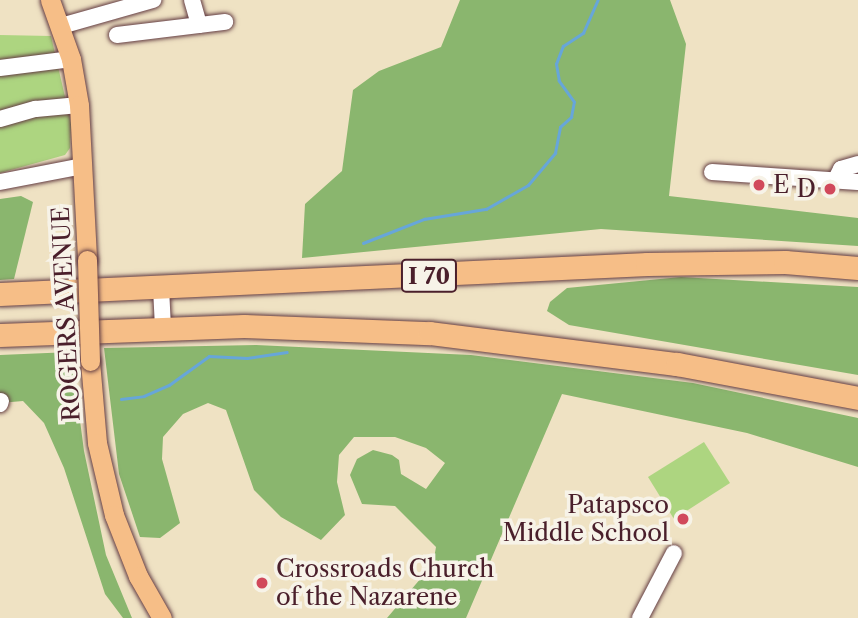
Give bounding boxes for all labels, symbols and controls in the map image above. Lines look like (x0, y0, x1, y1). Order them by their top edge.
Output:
place label: E (773, 171, 790, 199)
place label: D (797, 175, 816, 203)
marker: E (751, 177, 767, 193)
marker: D (822, 181, 838, 197)
street label: ROGERS AVENUE (46, 205, 86, 423)
road number: I 70 (399, 256, 459, 296)
place label: Patapsco Middle School (503, 491, 669, 547)
marker: Patapsco Middle School (675, 511, 691, 527)
place label: Crossroads Church of the Nazarene (276, 555, 494, 611)
marker: Crossroads Church of the Nazarene (254, 575, 270, 591)

